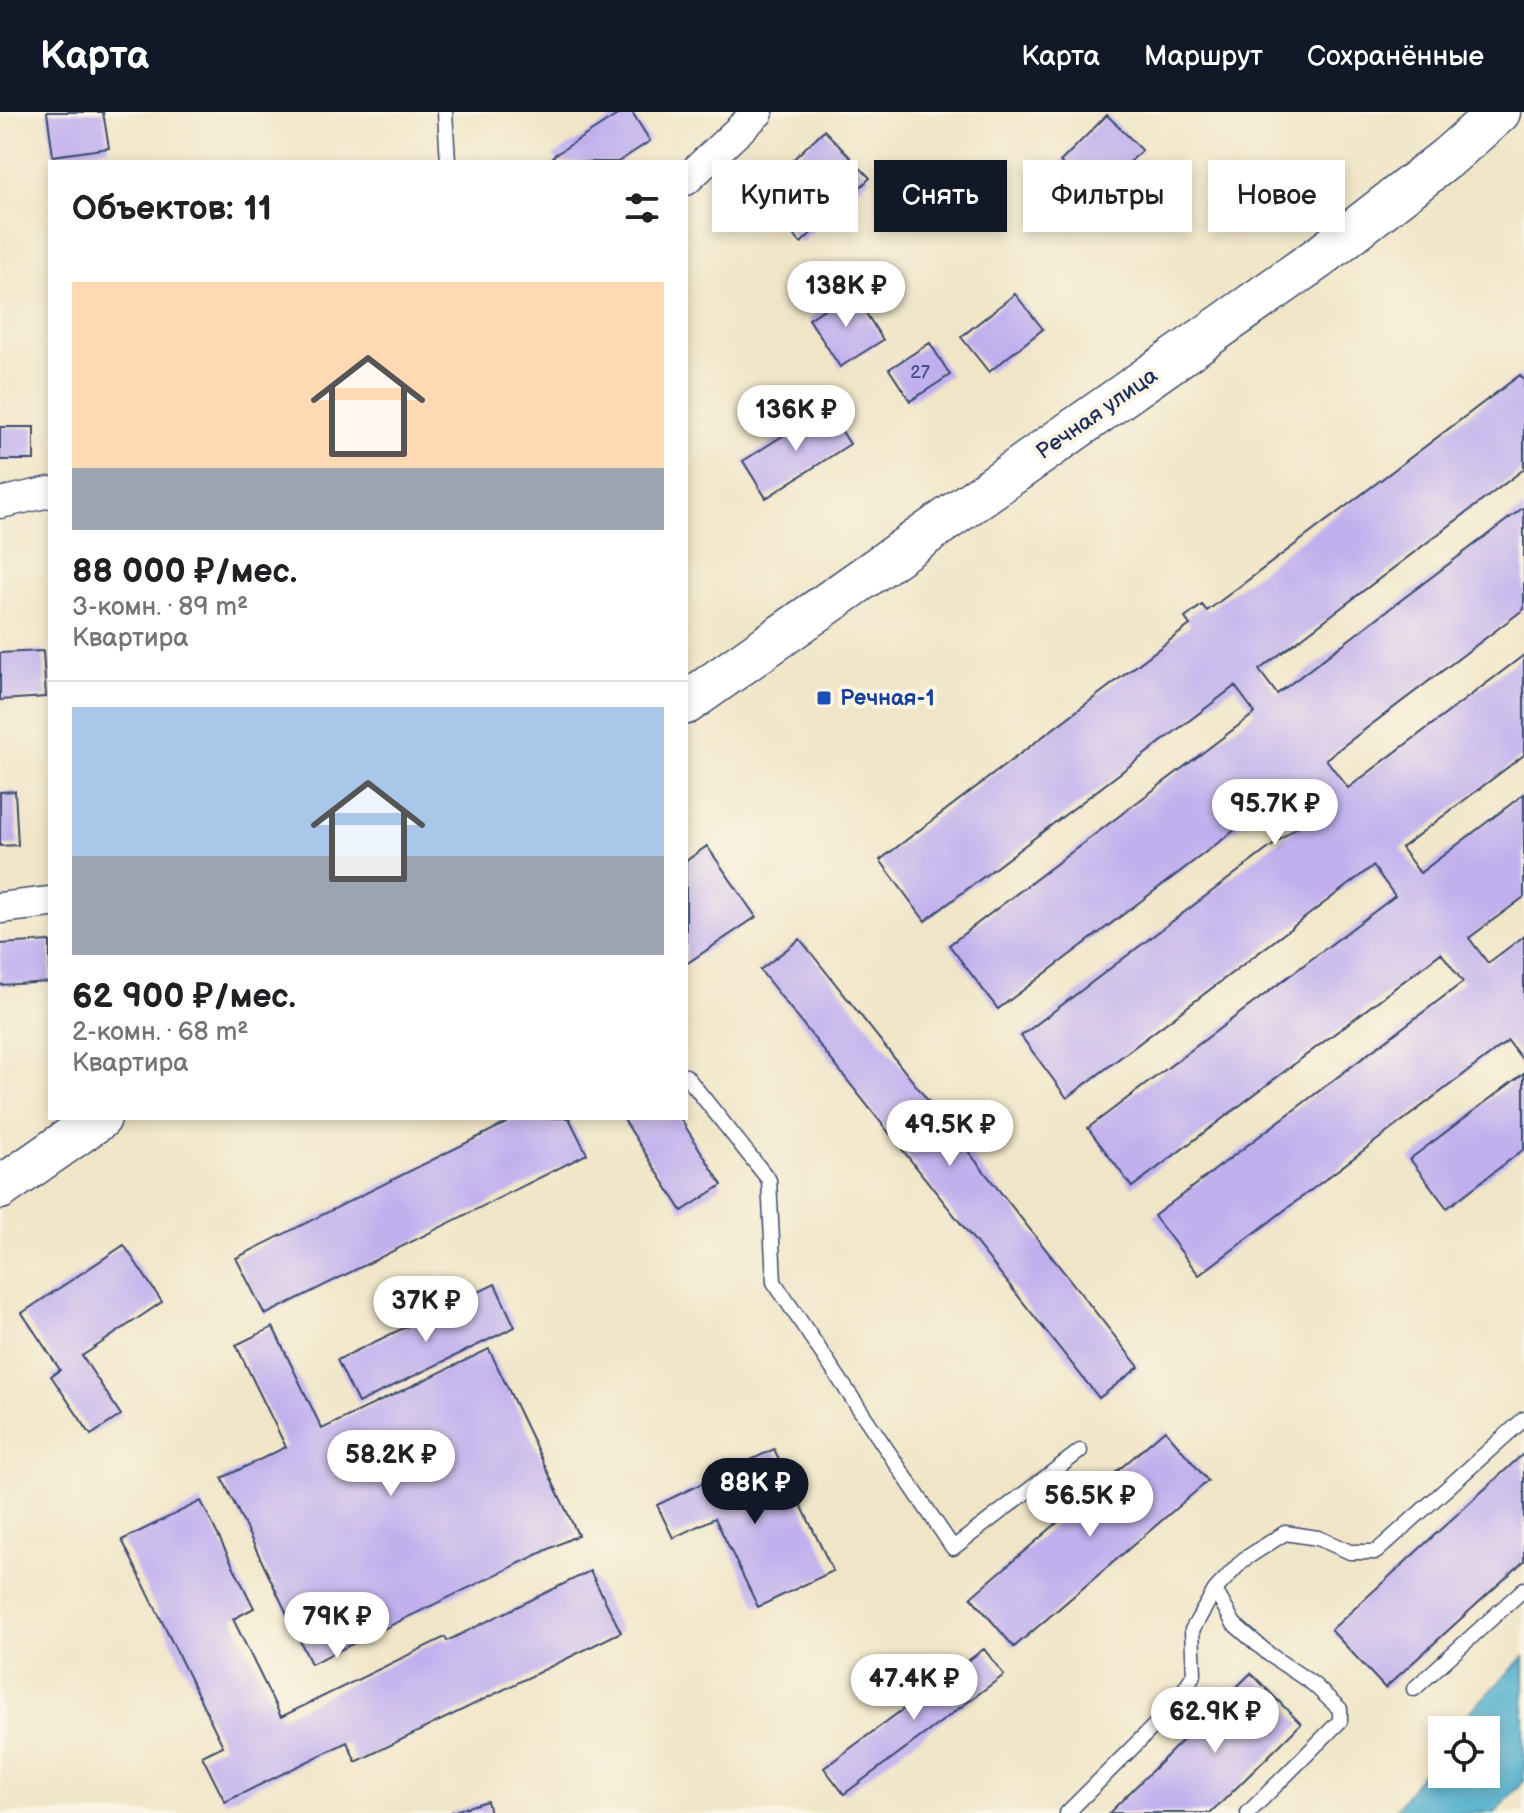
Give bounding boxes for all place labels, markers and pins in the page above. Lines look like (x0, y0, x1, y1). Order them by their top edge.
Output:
pin: 138K ₽ (781, 261, 911, 329)
pin: 136K ₽ (731, 385, 861, 453)
place label: Речная-1 (840, 685, 935, 712)
marker: Речная-1 (815, 689, 833, 707)
pin: 95.7K ₽ (1201, 779, 1349, 847)
pin: 49.5K ₽ (876, 1100, 1024, 1168)
pin: 37K ₽ (370, 1276, 482, 1344)
pin: 58.2K ₽ (317, 1430, 465, 1498)
pin: 88K ₽ (699, 1458, 811, 1526)
pin: 56.5K ₽ (1016, 1471, 1164, 1539)
pin: 79K ₽ (281, 1592, 393, 1660)
pin: 47.4K ₽ (840, 1654, 988, 1722)
pin: 62.9K ₽ (1141, 1687, 1289, 1755)

